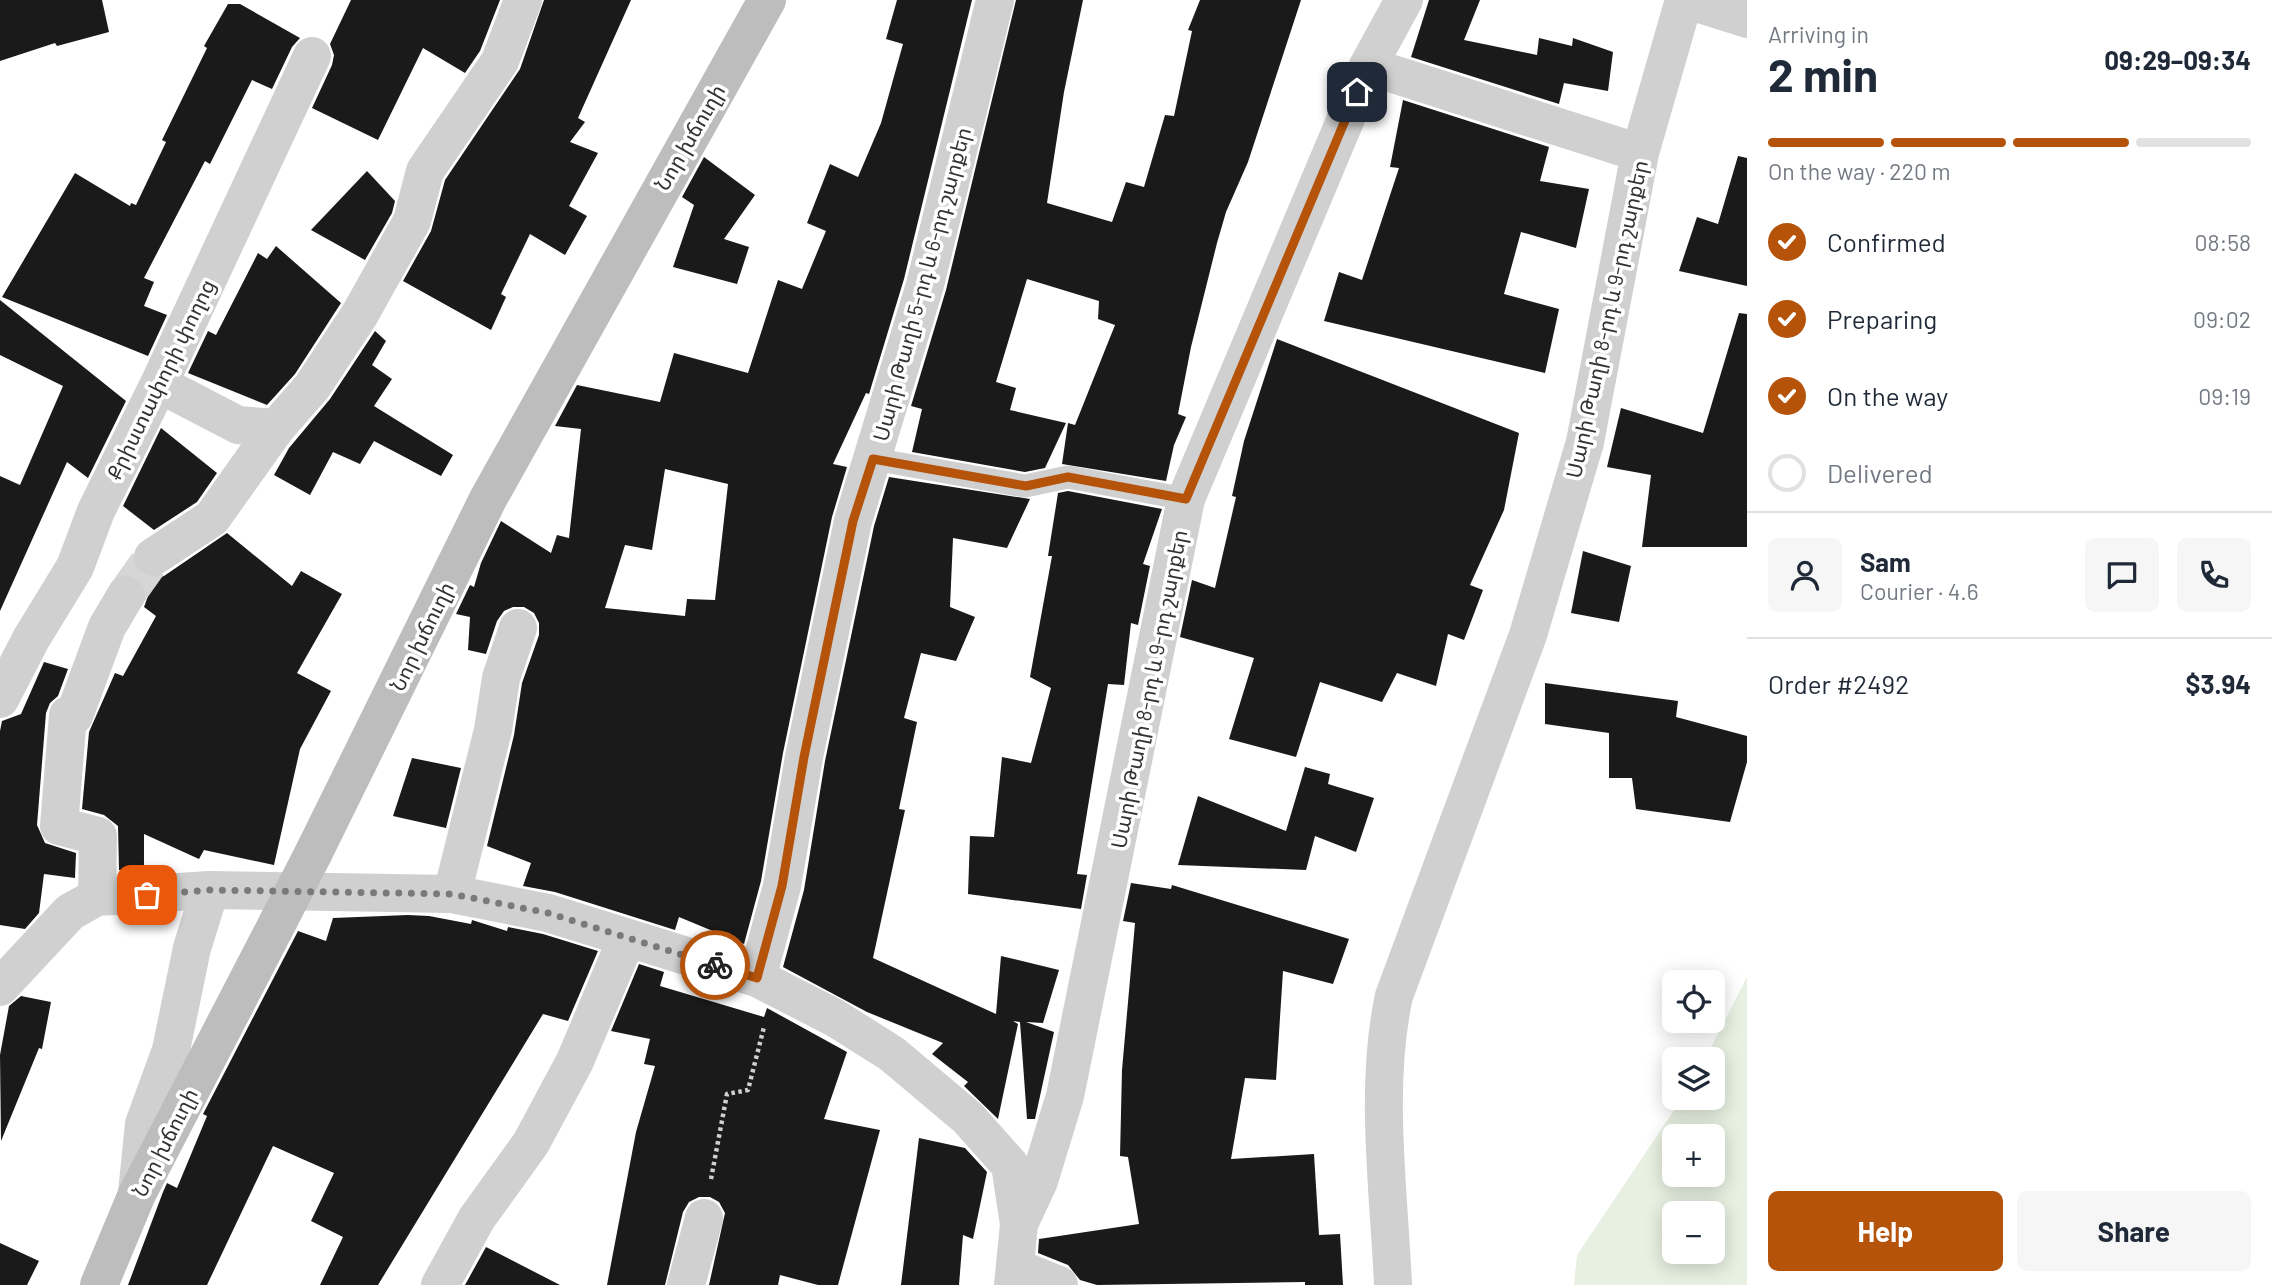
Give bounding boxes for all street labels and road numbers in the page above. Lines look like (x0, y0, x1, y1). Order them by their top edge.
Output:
street label: Նոր խճուղի (649, 79, 730, 195)
street label: Սարի Թաղի 5-րդ և 6-րդ շարքեր (867, 124, 976, 444)
street label: Սարի Թաղի 8-րդ և 9-րդ շարքեր (1560, 158, 1653, 480)
street label: Քրիստափորի փողոց (101, 275, 220, 484)
street label: Սարի Թաղի 8-րդ և 9-րդ շարքեր (1105, 527, 1192, 851)
street label: Նոր խճուղի (384, 577, 459, 695)
street label: Նոր խճուղի (126, 1084, 203, 1201)

